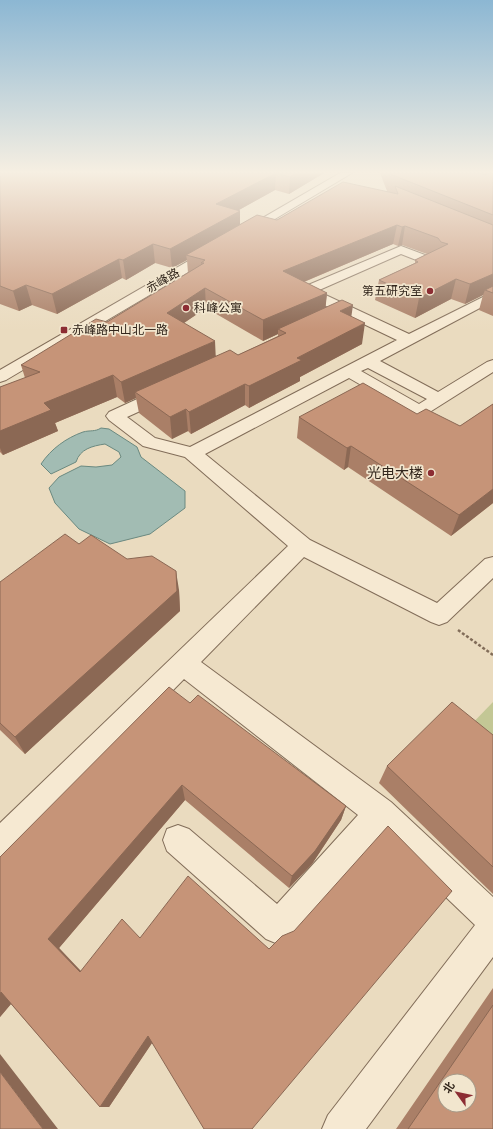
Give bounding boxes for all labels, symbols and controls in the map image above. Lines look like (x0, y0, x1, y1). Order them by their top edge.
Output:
street label: 赤峰路 (143, 264, 183, 298)
place label: 第五研究室 (362, 282, 422, 301)
marker: 第五研究室 (425, 286, 435, 296)
place label: 科峰公寓 (194, 299, 242, 318)
marker: 科峰公寓 (181, 303, 191, 313)
place label: 赤峰路中山北一路 (72, 321, 168, 340)
marker: 赤峰路中山北一路 (59, 325, 69, 335)
place label: 光电大楼 (367, 463, 423, 484)
marker: 光电大楼 (426, 468, 436, 478)
north arrow (437, 1073, 477, 1113)
text: 北 (439, 1079, 459, 1097)

